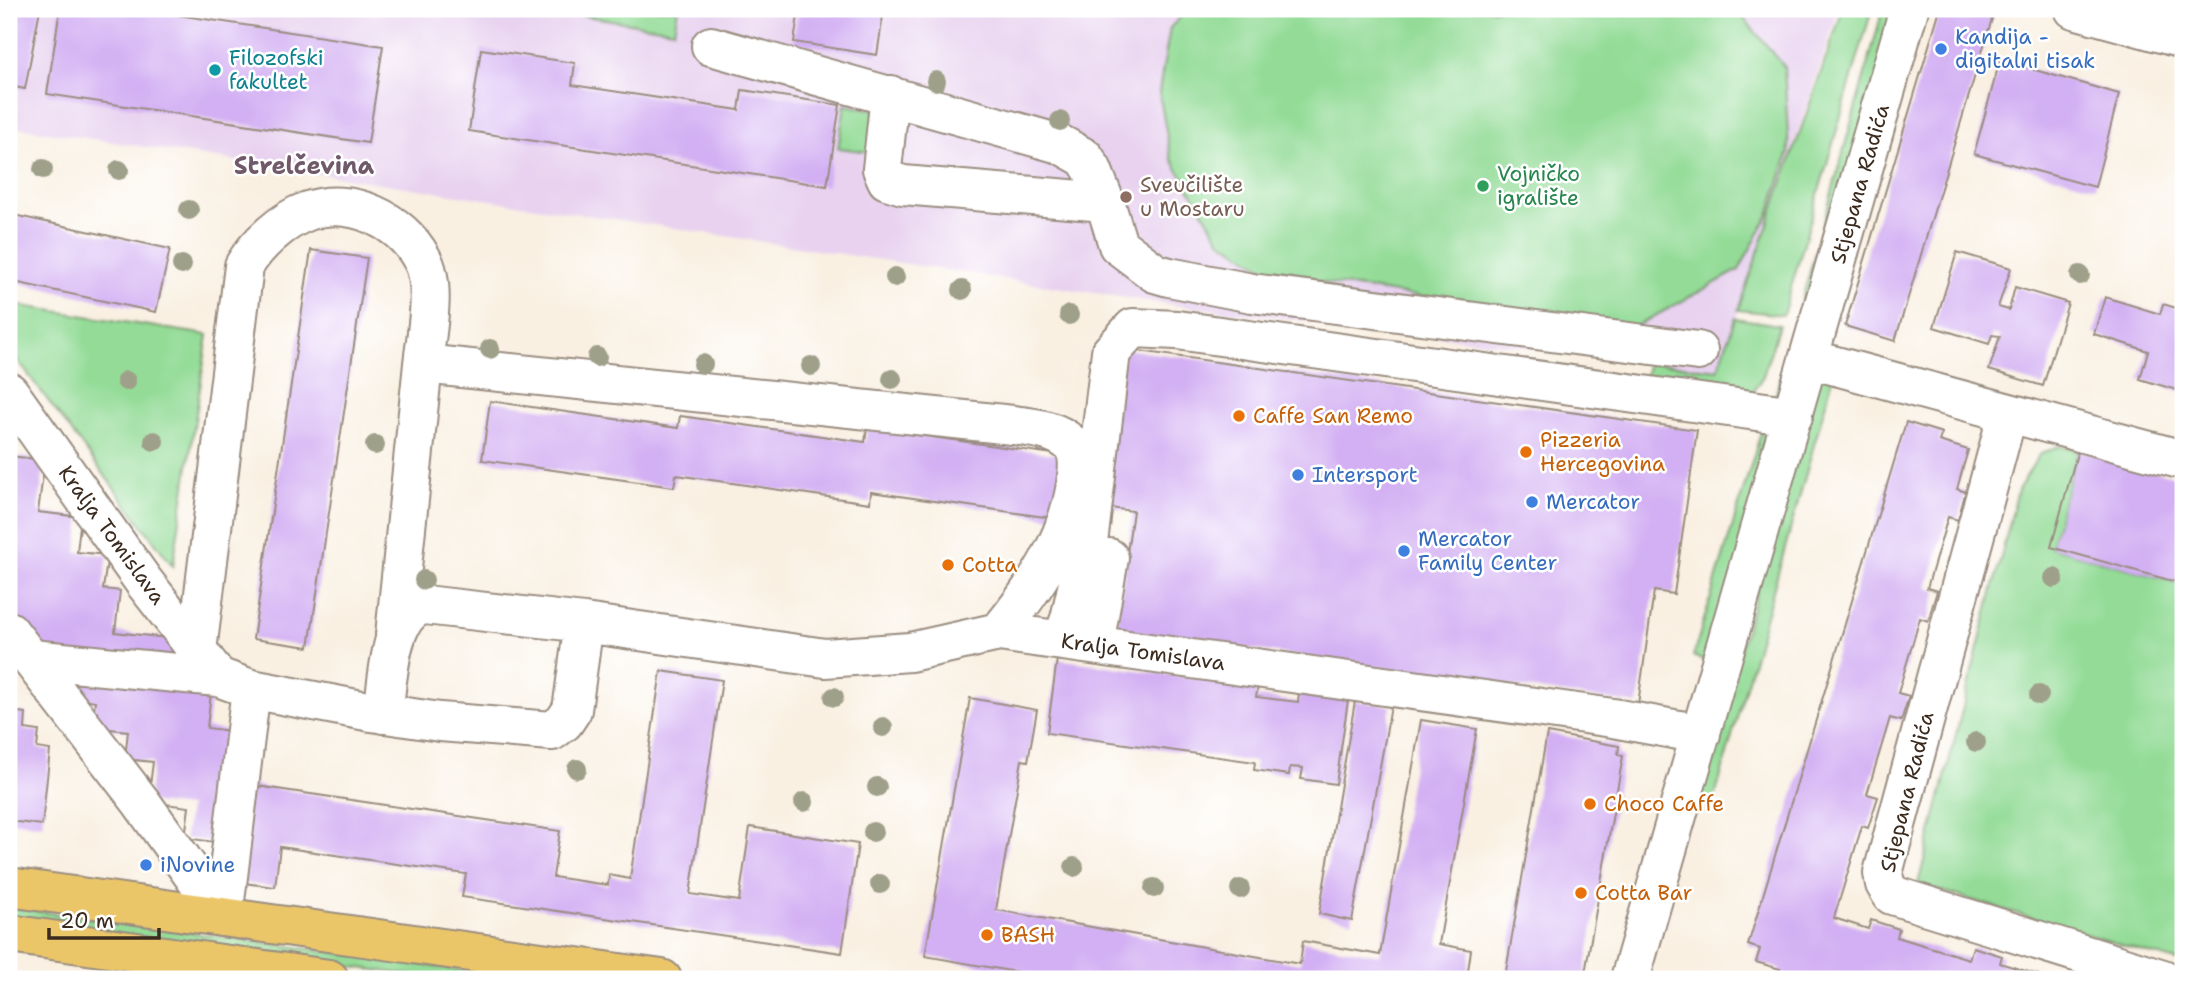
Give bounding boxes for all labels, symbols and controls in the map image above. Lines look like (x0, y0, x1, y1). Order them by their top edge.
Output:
place label: Kandija - digitalni tisak (1955, 23, 2095, 75)
marker: Kandija - digitalni tisak (1933, 41, 1949, 57)
place label: Filozofski fakultet (229, 44, 324, 96)
marker: Filozofski fakultet (207, 62, 223, 78)
street label: Stjepana Radića (1824, 101, 1896, 267)
district label: Strelčevina (234, 150, 375, 182)
place label: Vojničko igralište (1497, 160, 1580, 212)
place label: Sveučilište u Mostaru (1140, 171, 1245, 223)
marker: Vojničko igralište (1475, 178, 1491, 194)
marker: Sveučilište u Mostaru (1118, 189, 1134, 205)
place label: Caffe San Remo (1253, 402, 1413, 430)
marker: Caffe San Remo (1231, 408, 1247, 424)
place label: Pizzeria Hercegovina (1540, 426, 1665, 478)
marker: Pizzeria Hercegovina (1518, 444, 1534, 460)
street label: Kralja Tomislava (52, 460, 172, 610)
place label: Intersport (1312, 461, 1418, 489)
marker: Intersport (1290, 467, 1306, 483)
place label: Mercator (1546, 488, 1640, 516)
marker: Mercator (1524, 494, 1540, 510)
place label: Mercator Family Center (1418, 525, 1557, 577)
marker: Mercator Family Center (1396, 543, 1412, 559)
place label: Cotta (962, 551, 1017, 579)
marker: Cotta (940, 557, 956, 573)
street label: Kralja Tomislava (1059, 627, 1227, 677)
street label: Stjepana Radića (1873, 709, 1941, 875)
place label: Choco Caffe (1604, 790, 1724, 818)
marker: Choco Caffe (1582, 796, 1598, 812)
place label: iNovine (160, 851, 235, 879)
marker: iNovine (138, 857, 154, 873)
place label: Cotta Bar (1595, 879, 1692, 907)
marker: Cotta Bar (1573, 885, 1589, 901)
scale bar (49, 897, 159, 941)
text: 20 m (60, 907, 114, 935)
place label: BASH (1001, 921, 1055, 949)
marker: BASH (979, 927, 995, 943)

